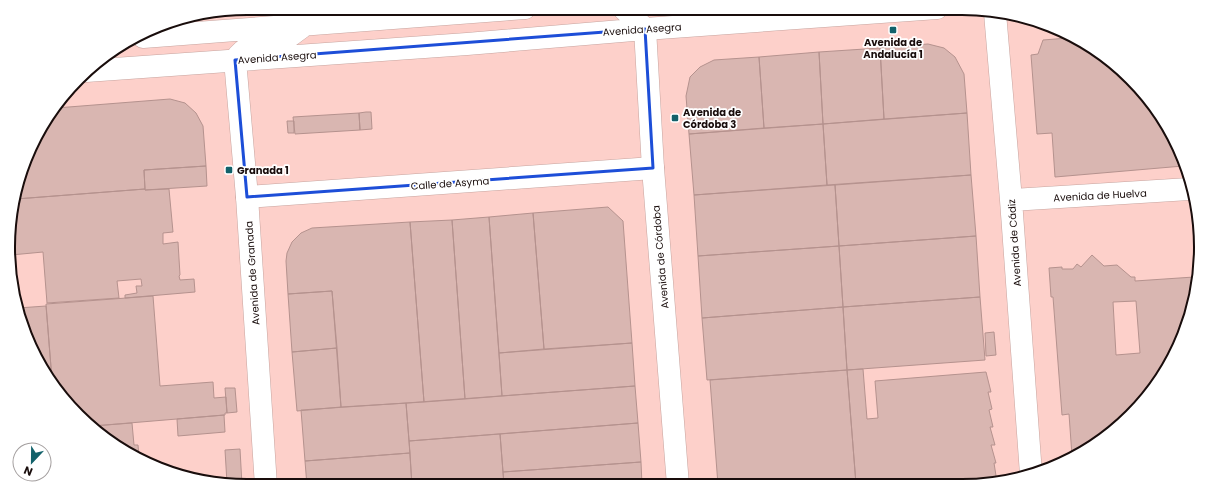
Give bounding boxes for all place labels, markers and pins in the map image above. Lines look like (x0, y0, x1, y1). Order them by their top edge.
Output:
marker: Avenida de Andalucía 1 (888, 25, 898, 35)
place label: Avenida de Andalucía 1 (863, 35, 923, 62)
place label: Avenida de Córdoba 3 (683, 105, 741, 132)
marker: Avenida de Córdoba 3 (670, 113, 680, 123)
place label: Granada 1 (237, 163, 289, 178)
marker: Granada 1 (224, 165, 234, 175)

